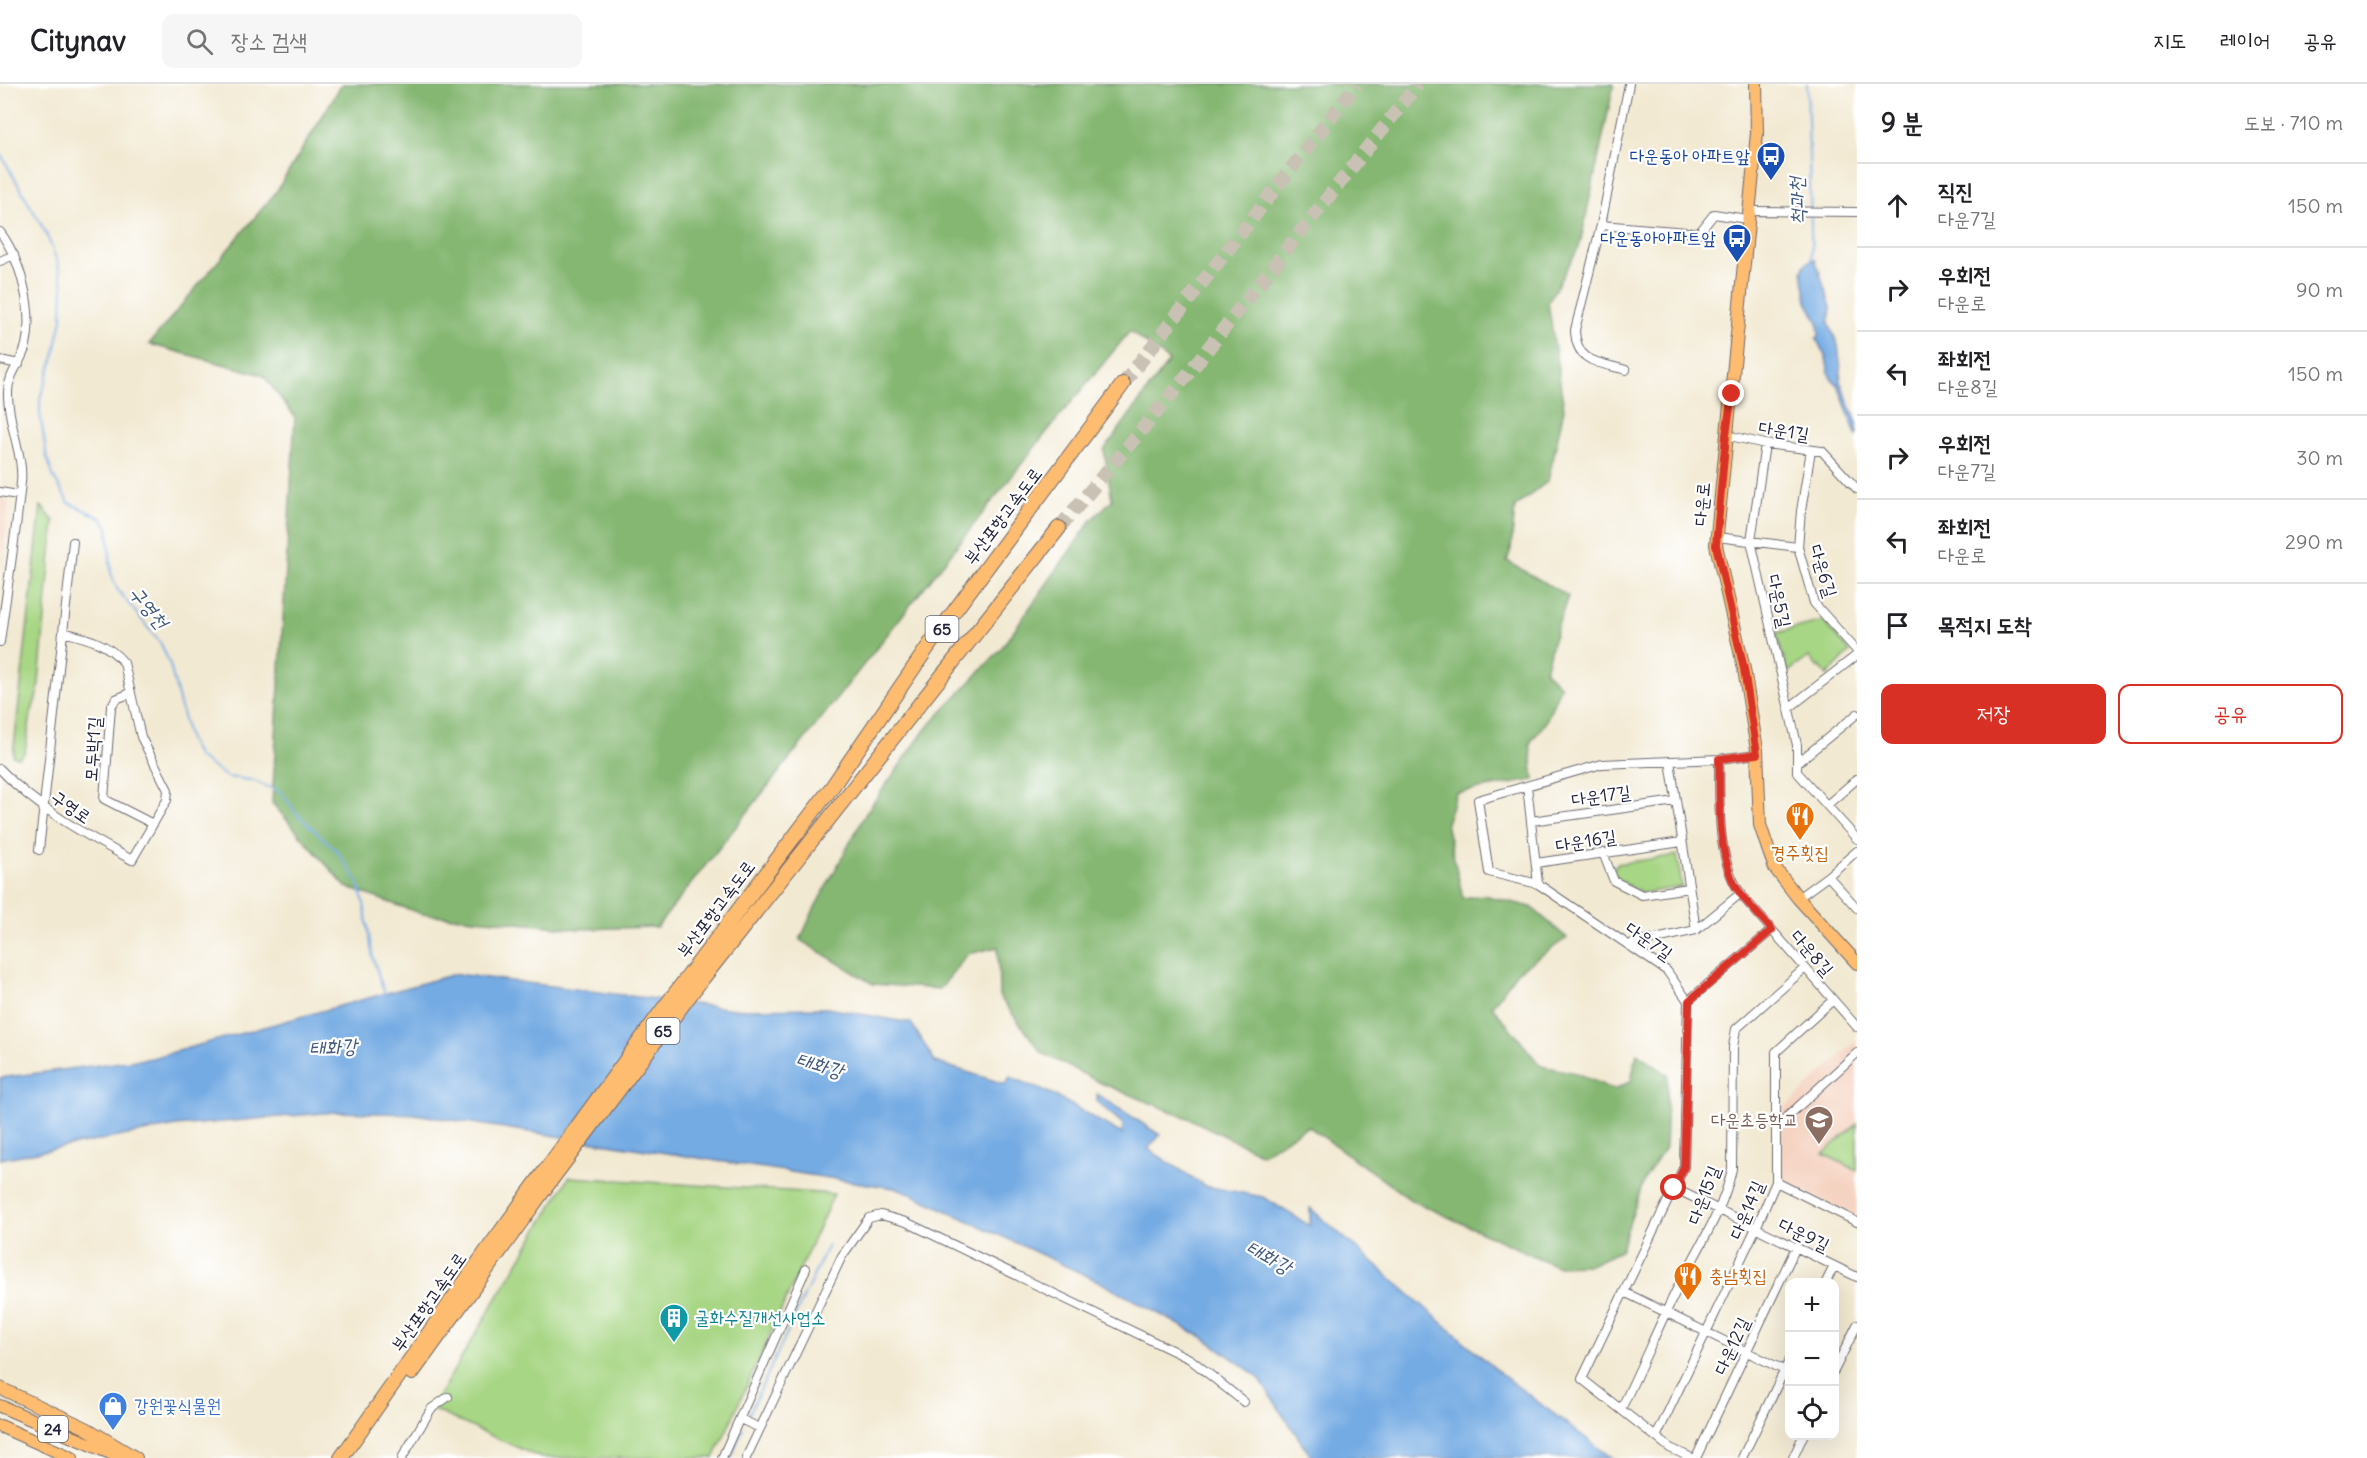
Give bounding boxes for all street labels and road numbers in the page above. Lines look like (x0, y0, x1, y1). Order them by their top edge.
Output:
street label: 다운1길 (1757, 415, 1811, 446)
street label: 부산포항고속도로 (959, 463, 1047, 569)
street label: 다운로 (1688, 481, 1715, 527)
street label: 다운6길 (1805, 542, 1842, 600)
street label: 다운5길 (1763, 572, 1796, 630)
road number: 65 (926, 616, 958, 642)
street label: 모두박1길 (79, 715, 106, 782)
street label: 다운17길 (1570, 780, 1632, 811)
street label: 구영로 (47, 785, 96, 828)
street label: 다운16길 (1554, 824, 1618, 857)
street label: 부산포항고속도로 (672, 856, 760, 962)
street label: 다운7길 (1621, 916, 1678, 965)
street label: 다운8길 (1786, 925, 1839, 981)
road number: 65 (646, 1018, 680, 1044)
street label: 다운15길 (1682, 1162, 1725, 1227)
street label: 다운14길 (1724, 1177, 1769, 1242)
street label: 다운9길 (1775, 1212, 1834, 1257)
street label: 부산포항고속도로 (386, 1248, 471, 1356)
street label: 다운12길 (1708, 1313, 1755, 1378)
road number: 24 (38, 1416, 68, 1442)

